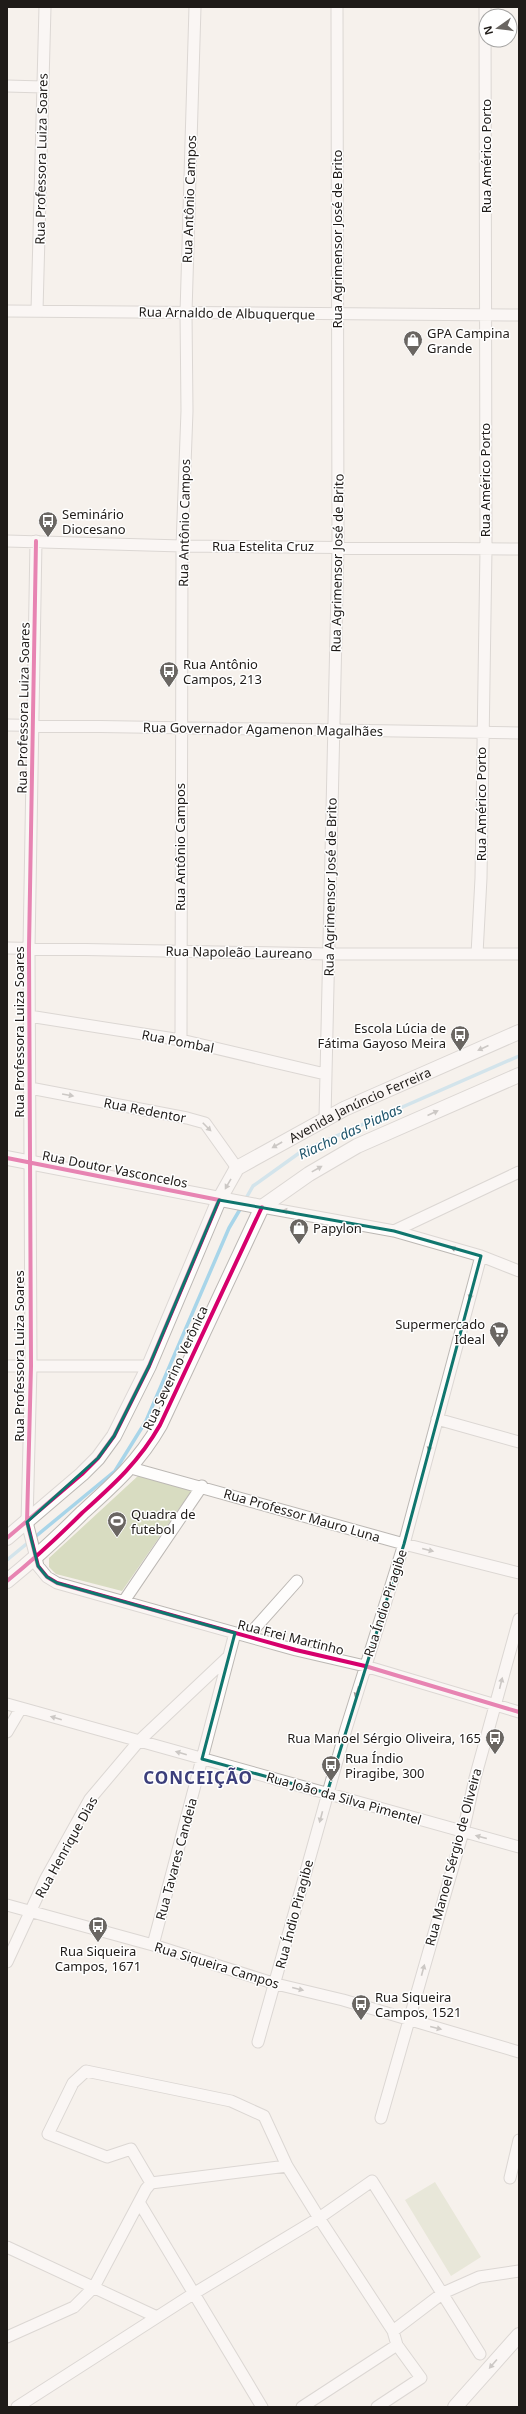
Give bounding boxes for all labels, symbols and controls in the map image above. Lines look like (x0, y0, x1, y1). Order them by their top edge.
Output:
north arrow (478, 8, 518, 48)
text: N (479, 24, 496, 37)
street label: Rua Professora Luiza Soares (31, 73, 51, 245)
street label: Rua Américo Porto (477, 99, 495, 213)
street label: Rua Antônio Campos (178, 135, 200, 263)
street label: Rua Agrimensor José de Brito (328, 149, 346, 328)
street label: Rua Arnaldo de Albuquerque (139, 302, 315, 324)
place label: GPA Campina Grande (427, 324, 510, 357)
shop icon: GPA Campina Grande (402, 329, 424, 357)
street label: Rua Américo Porto (476, 423, 494, 537)
street label: Rua Antônio Campos (174, 459, 194, 587)
street label: Rua Agrimensor José de Brito (326, 473, 348, 653)
place label: Seminário Diocesano (62, 505, 126, 538)
bus stop icon: Seminário Diocesano (37, 510, 59, 538)
street label: Rua Estelita Cruz (212, 537, 314, 555)
street label: Rua Professora Luiza Soares (13, 622, 33, 794)
place label: Rua Antônio Campos, 213 (183, 655, 262, 688)
bus stop icon: Rua Antônio Campos, 213 (158, 660, 180, 688)
street label: Rua Governador Agamenon Magalhães (143, 718, 383, 740)
street label: Rua Américo Porto (472, 747, 490, 861)
street label: Rua Antônio Campos (171, 783, 189, 911)
street label: Rua Agrimensor José de Brito (319, 797, 341, 977)
street label: Rua Napoleão Laureano (165, 942, 313, 962)
street label: Rua Professora Luiza Soares (10, 946, 28, 1118)
place label: Escola Lúcia de Fátima Gayoso Meira (317, 1019, 446, 1052)
bus stop icon: Escola Lúcia de Fátima Gayoso Meira (449, 1024, 471, 1052)
street label: Rua Pombal (140, 1025, 216, 1057)
one-way arrow (478, 1045, 489, 1051)
street label: Avenida Janúncio Ferreira (286, 1063, 434, 1147)
one-way arrow (62, 1092, 74, 1098)
street label: Rua Redentor (102, 1093, 188, 1127)
water label: Riacho das Piabas (295, 1099, 405, 1163)
one-way arrow (428, 1109, 440, 1115)
one-way arrow (202, 1123, 212, 1132)
one-way arrow (271, 1142, 283, 1149)
street label: Rua Doutor Vasconcelos (41, 1146, 189, 1192)
one-way arrow (311, 1166, 322, 1173)
one-way arrow (224, 1178, 231, 1190)
one-way arrow (282, 1208, 294, 1214)
shop icon: Papylon (288, 1217, 310, 1245)
place label: Papylon (313, 1219, 362, 1237)
one-way arrow (449, 1246, 461, 1252)
street label: Rua Professora Luiza Soares (10, 1270, 28, 1442)
one-way arrow (468, 1288, 474, 1300)
street label: Rua Severino Verônica (138, 1303, 212, 1433)
place label: Supermercado Ideal (395, 1315, 485, 1348)
supermarket icon: Supermercado Ideal (488, 1320, 510, 1348)
one-way arrow (427, 1441, 433, 1453)
street label: Rua Professor Mauro Luna (222, 1484, 382, 1546)
place label: Quadra de futebol (131, 1505, 196, 1538)
sports icon: Quadra de futebol (106, 1510, 128, 1538)
street label: Rua Índio Piragibe (359, 1547, 411, 1659)
one-way arrow (422, 1548, 434, 1554)
street label: Rua Frei Martinho (236, 1615, 346, 1659)
one-way arrow (498, 1676, 504, 1688)
one-way arrow (354, 1686, 360, 1698)
one-way arrow (49, 1715, 61, 1721)
bus stop icon: Rua Manoel Sérgio Oliveira, 165 (484, 1727, 506, 1755)
place label: Rua Manoel Sérgio Oliveira, 165 (287, 1729, 481, 1747)
one-way arrow (175, 1749, 187, 1755)
place label: Rua Índio Piragibe, 300 (345, 1749, 424, 1782)
bus stop icon: Rua Índio Piragibe, 300 (320, 1754, 342, 1782)
district label: CONCEIÇÃO (143, 1766, 253, 1789)
street label: Rua Manoel Sérgio de Oliveira (421, 1766, 485, 1948)
street label: Rua João da Silva Pimentel (264, 1767, 424, 1829)
street label: Rua Henrique Dias (31, 1793, 101, 1901)
street label: Rua Tavares Candeia (151, 1796, 201, 1922)
one-way arrow (318, 1811, 324, 1823)
one-way arrow (475, 1834, 487, 1840)
street label: Rua Índio Piragibe (271, 1858, 317, 1970)
bus stop icon: Rua Siqueira Campos, 1671 (87, 1915, 109, 1943)
street label: Rua Siqueira Campos (152, 1937, 282, 1993)
place label: Rua Siqueira Campos, 1671 (55, 1942, 141, 1975)
one-way arrow (420, 1964, 426, 1976)
one-way arrow (292, 1986, 304, 1992)
place label: Rua Siqueira Campos, 1521 (375, 1988, 461, 2021)
bus stop icon: Rua Siqueira Campos, 1521 (350, 1993, 372, 2021)
one-way arrow (431, 2025, 443, 2031)
one-way arrow (489, 2359, 498, 2369)

